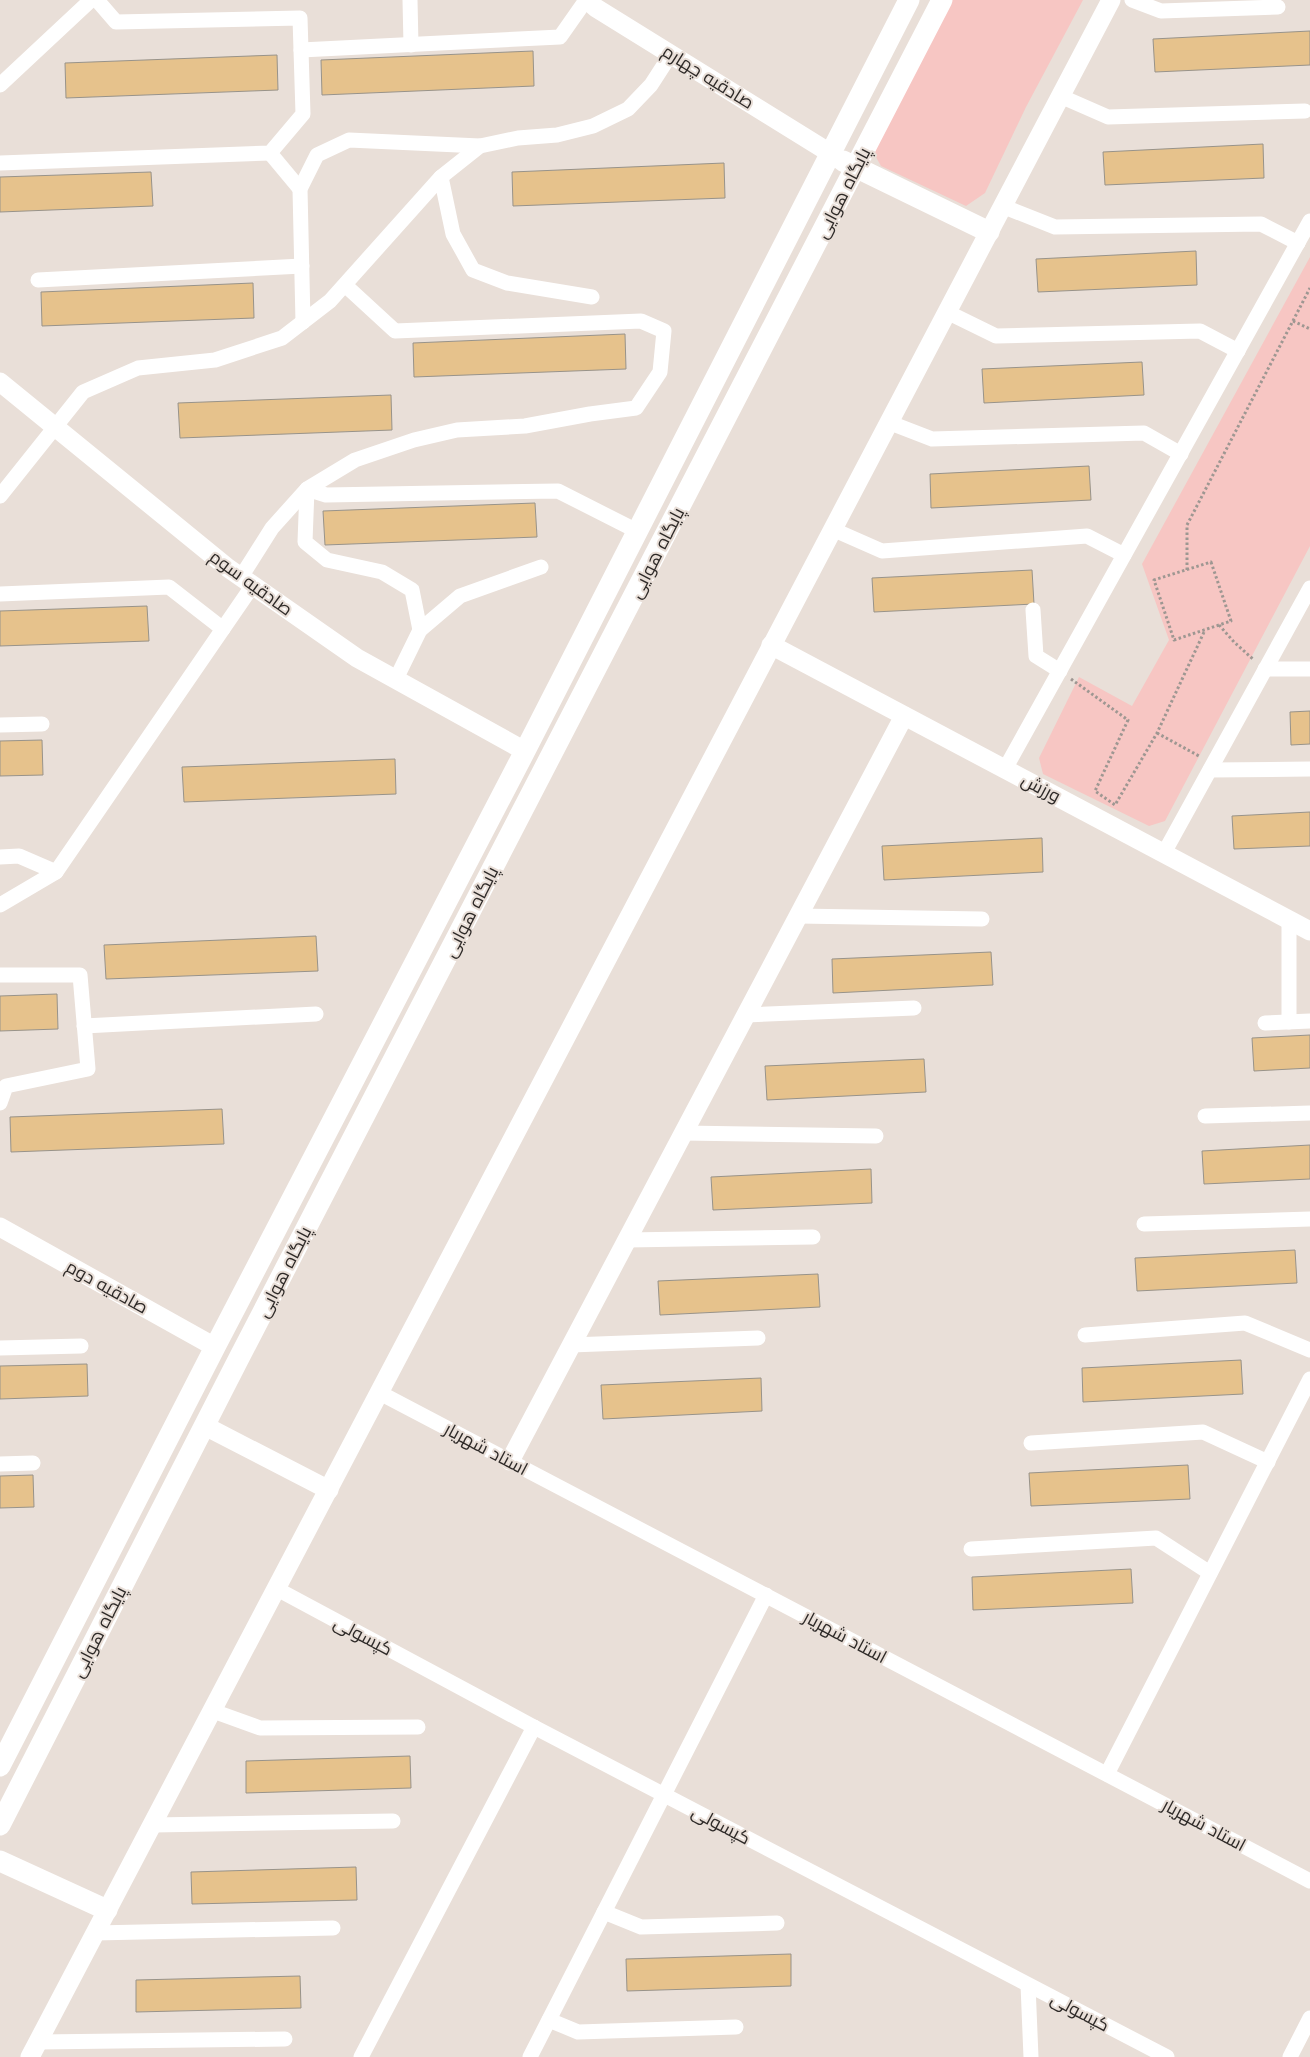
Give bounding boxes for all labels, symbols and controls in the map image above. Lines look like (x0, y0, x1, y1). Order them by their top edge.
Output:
street label: صادقیه چهارم (657, 38, 759, 116)
street label: پایگاه هوایی (809, 143, 877, 243)
street label: پایگاه هوایی (623, 503, 691, 603)
street label: صادقیه سوم (204, 544, 298, 622)
street label: ورزش (1017, 767, 1065, 809)
street label: پایگاه هوایی (437, 862, 505, 962)
street label: پایگاه هوایی (250, 1222, 318, 1322)
street label: صادقیه دوم (61, 1254, 153, 1320)
street label: استاد شهریار (439, 1416, 532, 1482)
street label: پایگاه هوایی (65, 1582, 133, 1682)
street label: استاد شهریار (798, 1604, 891, 1670)
street label: کپسولی (329, 1610, 397, 1662)
street label: استاد شهریار (1157, 1792, 1250, 1858)
street label: کپسولی (687, 1799, 755, 1851)
street label: کپسولی (1046, 1986, 1114, 2038)

